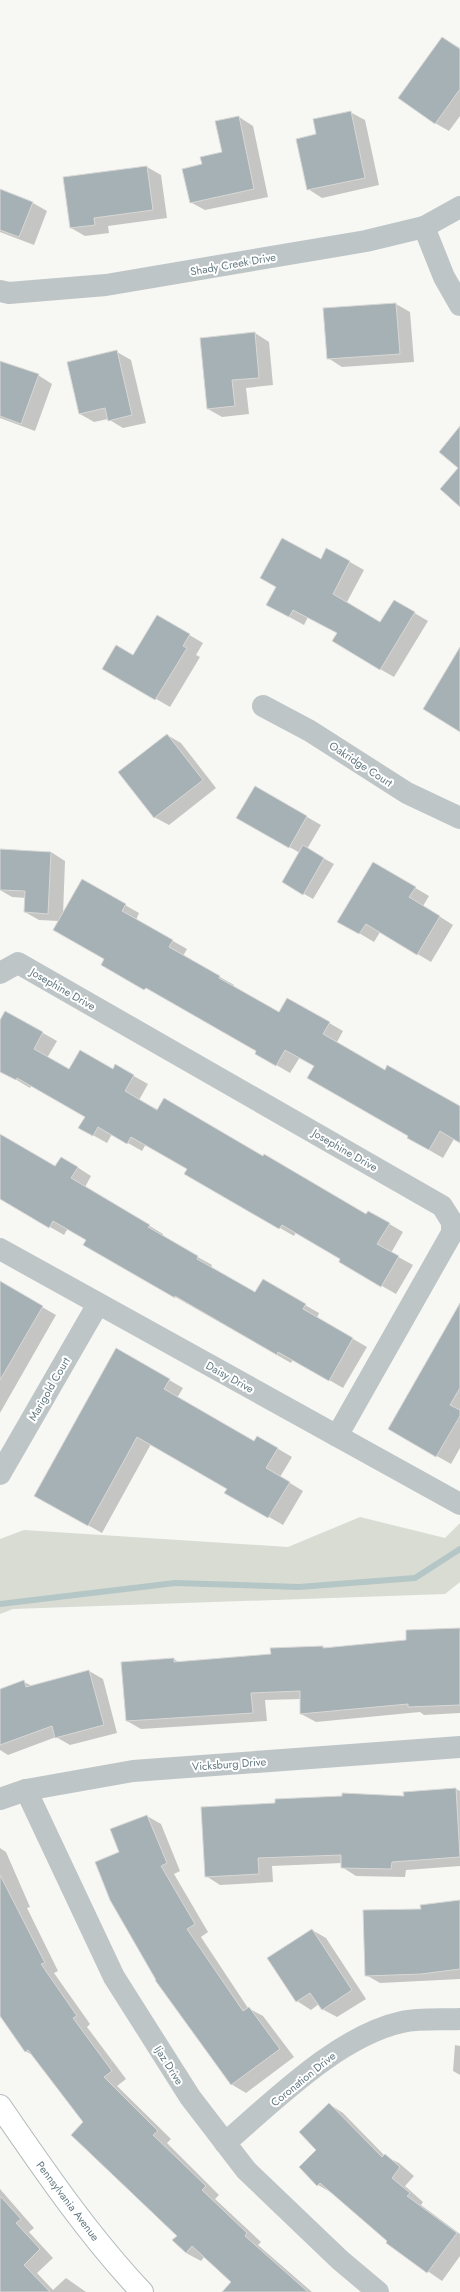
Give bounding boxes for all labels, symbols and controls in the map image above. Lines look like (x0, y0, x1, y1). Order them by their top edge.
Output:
street label: Shady Creek Drive (189, 249, 277, 279)
street label: Oakridge Court (326, 737, 396, 791)
street label: Josephine Drive (26, 963, 99, 1014)
street label: Josephine Drive (308, 1124, 381, 1175)
street label: Marigold Court (24, 1354, 74, 1424)
street label: Daisy Drive (203, 1357, 257, 1397)
street label: Vicksburg Drive (191, 1753, 267, 1775)
street label: Ijaz Drive (151, 2042, 187, 2088)
street label: Coronation Drive (267, 2048, 339, 2110)
street label: Pennsylvania Avenue (33, 2158, 104, 2245)

